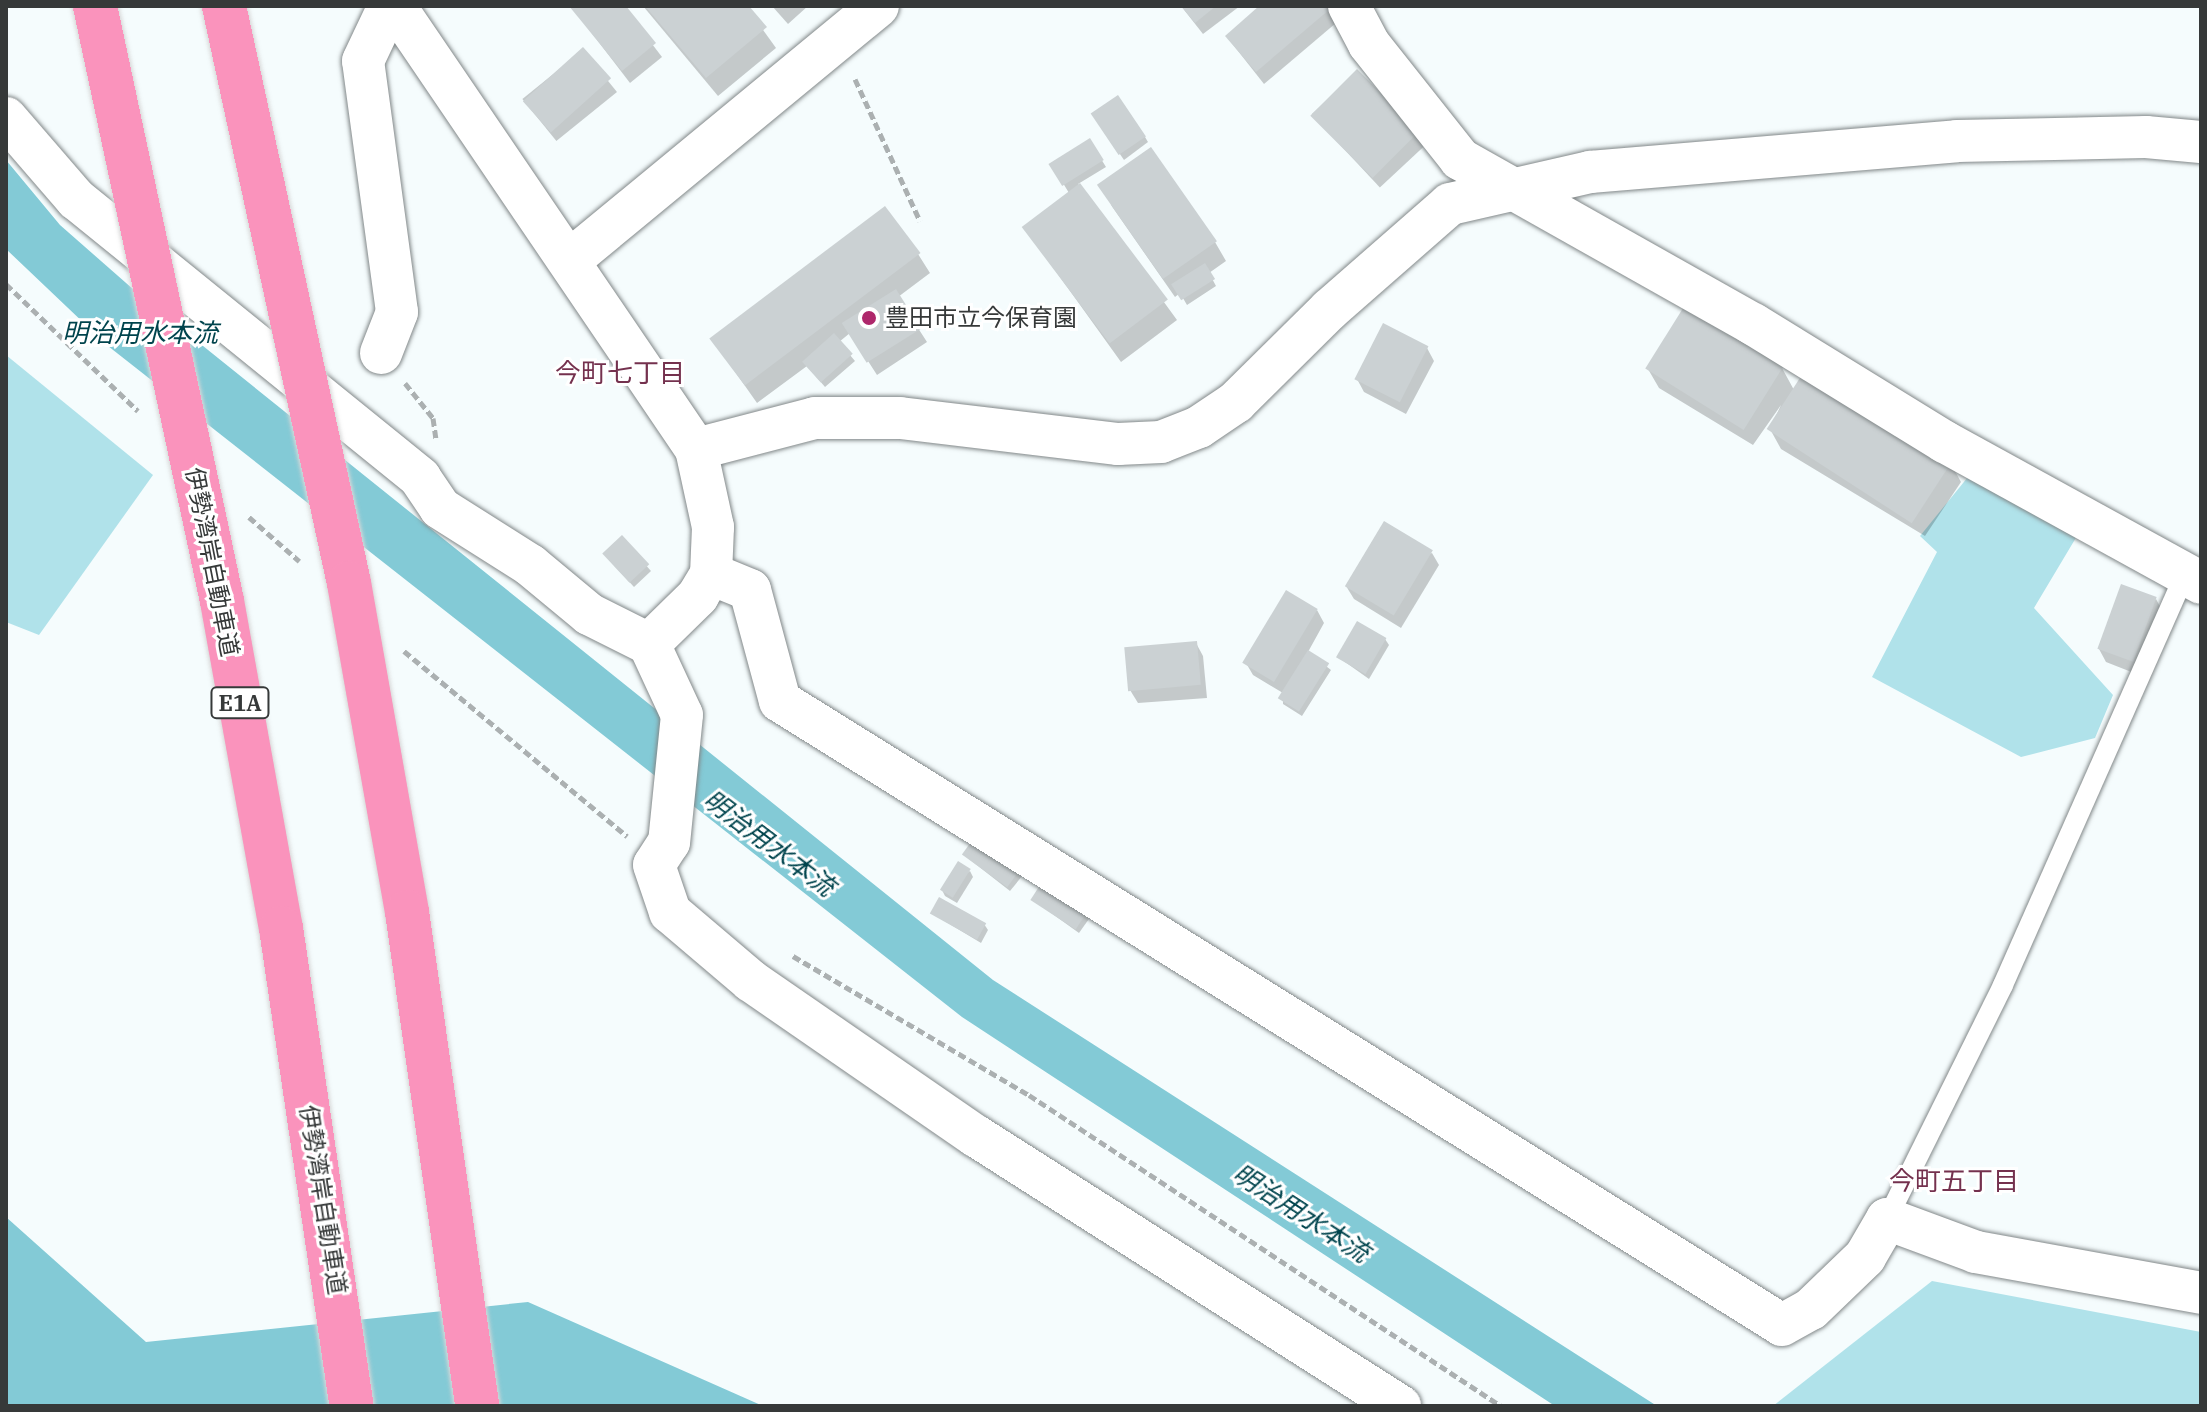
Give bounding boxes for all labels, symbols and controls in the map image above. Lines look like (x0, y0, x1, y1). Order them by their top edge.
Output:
place label: 豊田市立今保育園 (885, 304, 1077, 332)
marker: 豊田市立今保育園 (860, 309, 878, 327)
water label: 明治用水本流 (62, 317, 218, 349)
district label: 今町七丁目 (555, 357, 685, 389)
street label: 伊勢湾岸自動車道 (180, 465, 244, 659)
road number: E1A (210, 685, 270, 721)
water label: 明治用水本流 (697, 784, 841, 902)
street label: 伊勢湾岸自動車道 (294, 1103, 352, 1297)
water label: 明治用水本流 (1227, 1157, 1375, 1269)
district label: 今町五丁目 (1889, 1165, 2019, 1197)

